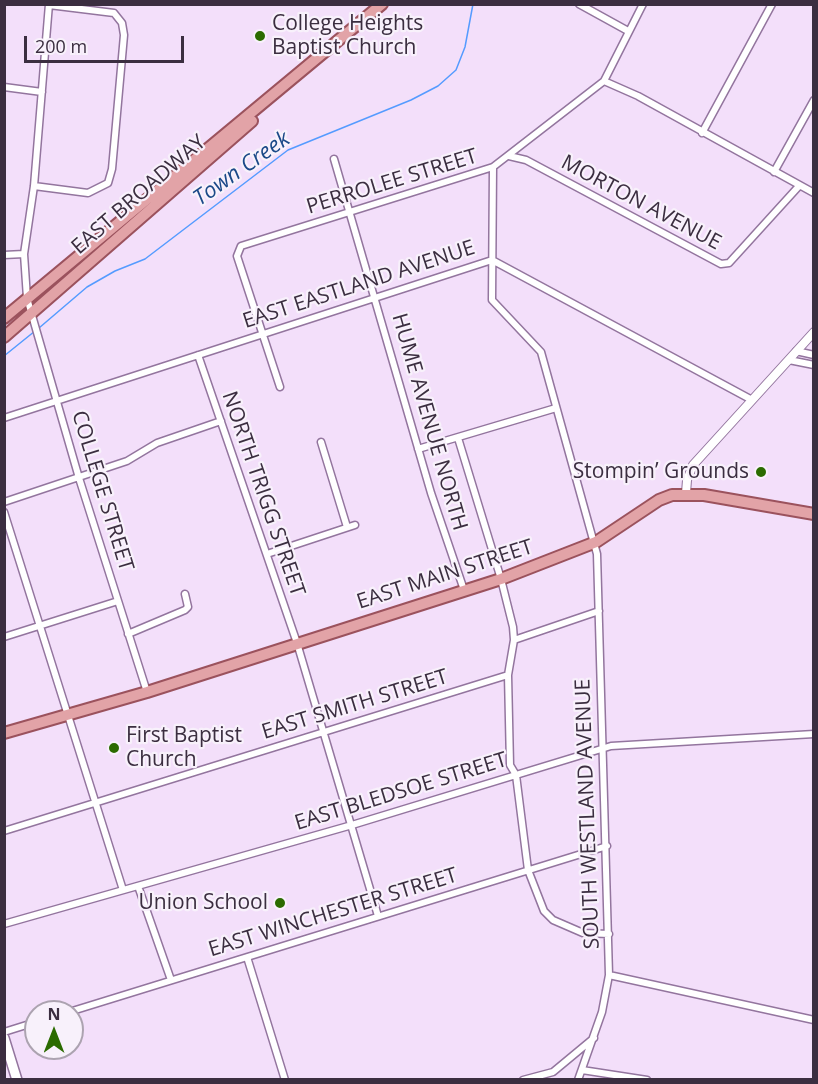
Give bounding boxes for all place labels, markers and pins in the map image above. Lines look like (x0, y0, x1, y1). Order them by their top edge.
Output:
place label: College Heights Baptist Church (272, 11, 423, 61)
marker: College Heights Baptist Church (253, 29, 267, 43)
place label: Stompin’ Grounds (573, 459, 749, 485)
marker: Stompin’ Grounds (754, 465, 768, 479)
place label: First Baptist Church (126, 723, 242, 773)
marker: First Baptist Church (107, 741, 121, 755)
place label: Union School (139, 890, 268, 916)
marker: Union School (273, 896, 287, 910)

